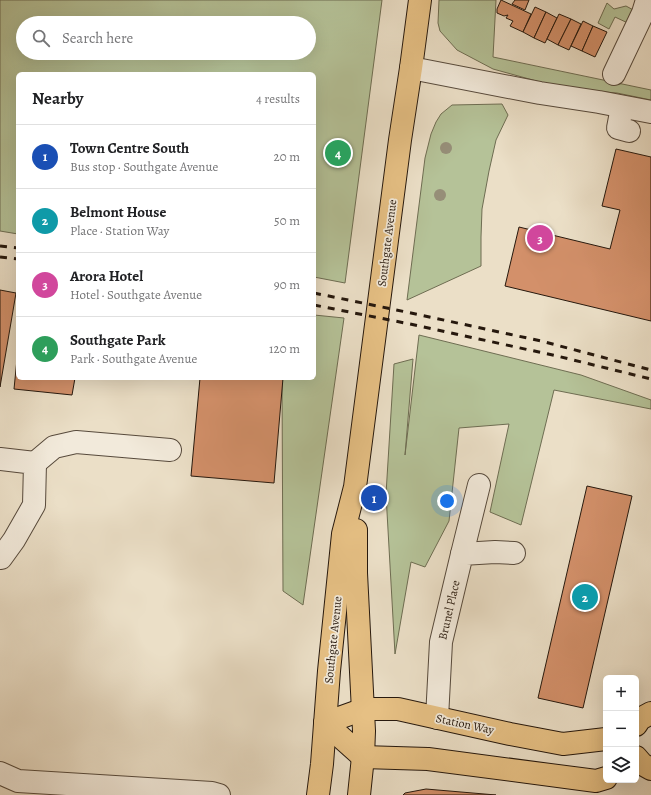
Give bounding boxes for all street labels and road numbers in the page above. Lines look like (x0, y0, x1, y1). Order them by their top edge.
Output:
street label: Southgate Avenue (374, 198, 400, 288)
street label: Brunel Place (434, 579, 464, 641)
street label: Southgate Avenue (320, 595, 346, 685)
street label: Station Way (434, 710, 496, 738)

